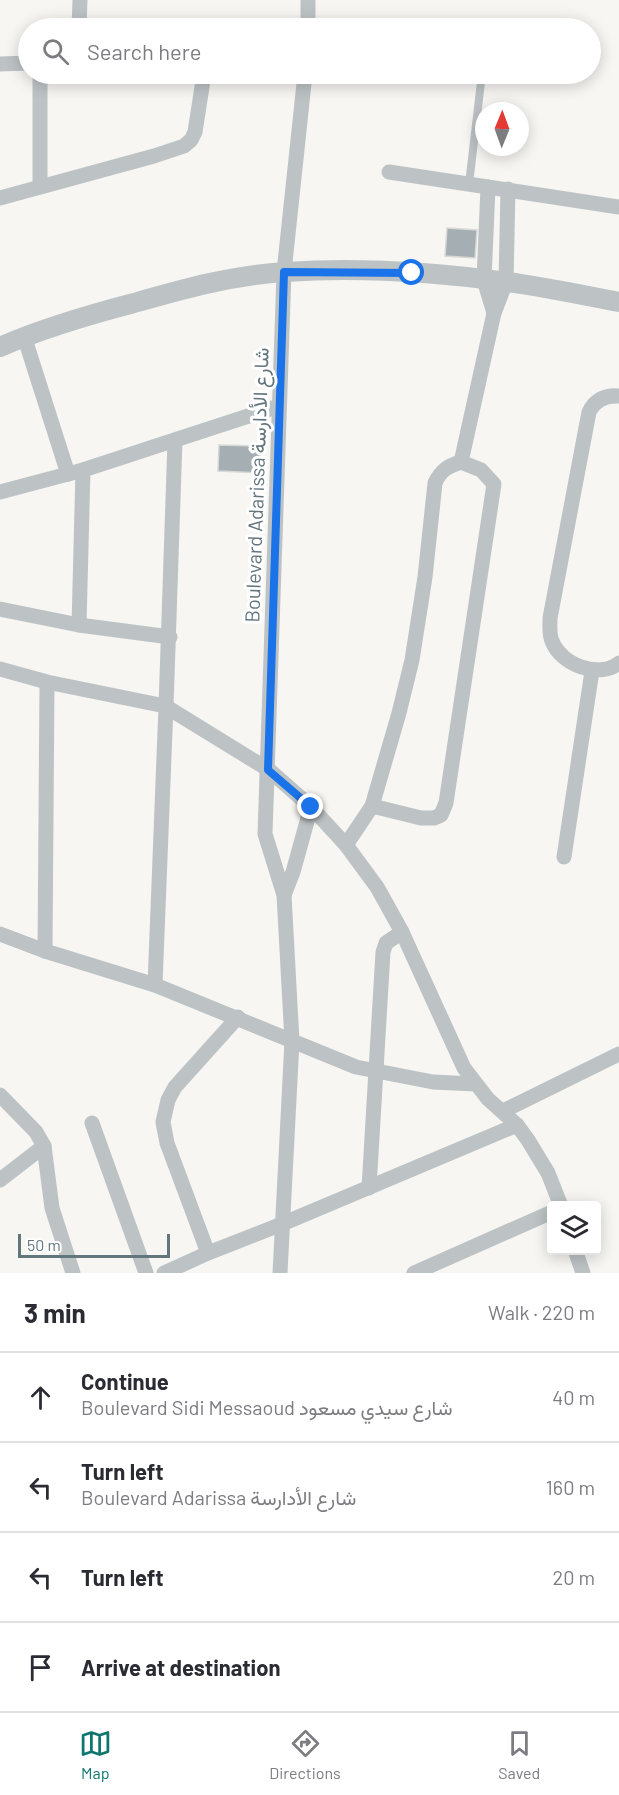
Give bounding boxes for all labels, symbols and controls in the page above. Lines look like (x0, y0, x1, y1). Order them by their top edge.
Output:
search box (18, 18, 601, 84)
icon: search (39, 35, 72, 68)
text: Search here (87, 38, 201, 64)
north arrow (475, 102, 529, 156)
route start (398, 259, 424, 285)
street label: Boulevard Adarissa شارع الأدارسة (239, 347, 276, 623)
route end (297, 793, 323, 819)
map controls (547, 1201, 601, 1255)
button: layers (547, 1201, 601, 1255)
scale bar (18, 1231, 170, 1258)
text: 50 m (27, 1235, 61, 1254)
text: 3 min (24, 1297, 86, 1328)
text: Walk · 220 m (488, 1300, 595, 1324)
text: Continue (81, 1368, 169, 1394)
icon: ahead (24, 1381, 57, 1414)
text: 40 m (552, 1385, 595, 1409)
text: Boulevard Sidi Messaoud شارع سيدي مسعود (81, 1395, 453, 1419)
text: Turn left (81, 1458, 164, 1484)
icon: left (24, 1471, 57, 1504)
text: 160 m (546, 1475, 595, 1499)
text: Boulevard Adarissa شارع الأدارسة (81, 1485, 356, 1509)
icon: left (24, 1561, 57, 1594)
text: Turn left (81, 1564, 164, 1590)
text: 20 m (552, 1565, 595, 1589)
icon: arrive (24, 1651, 57, 1684)
text: Arrive at destination (81, 1654, 280, 1680)
tab: Map (79, 1727, 112, 1782)
tab: Directions (269, 1727, 341, 1782)
tab: Saved (498, 1727, 540, 1782)

